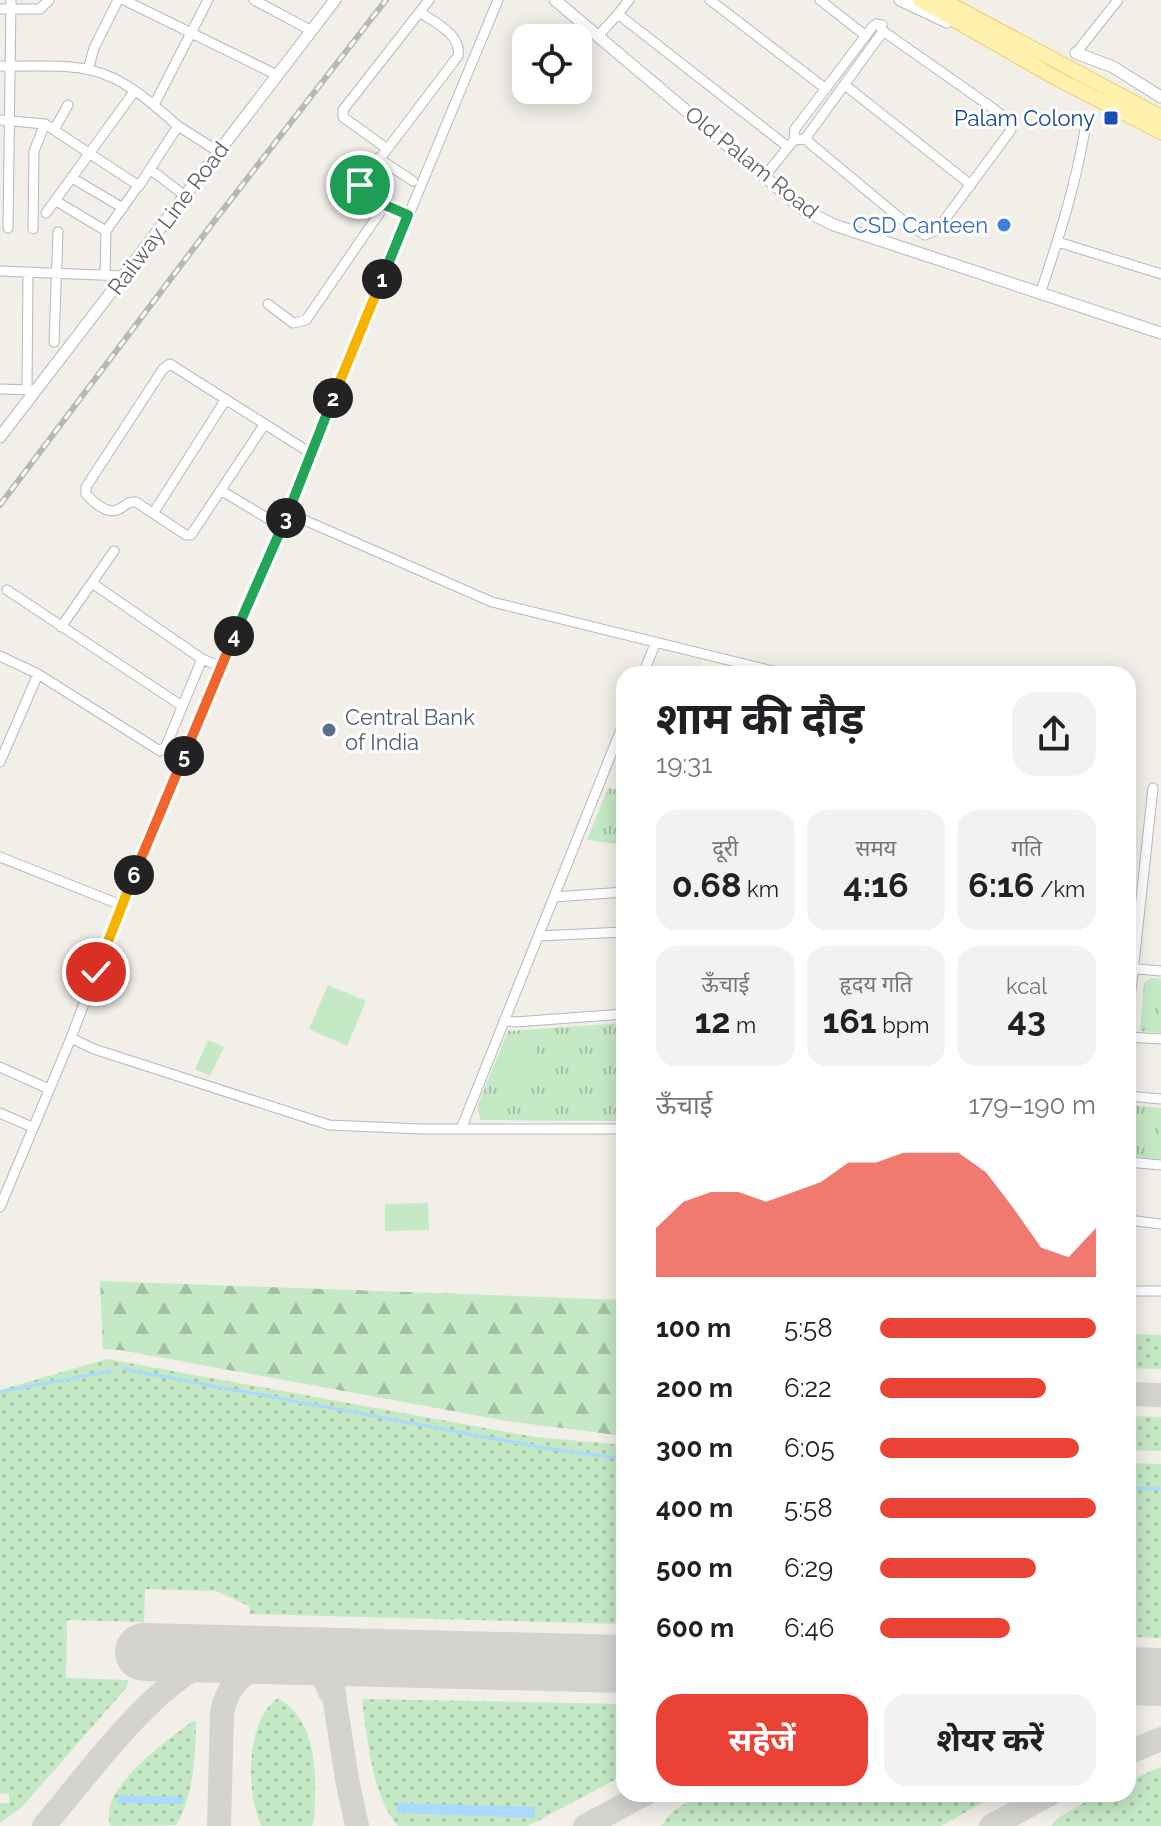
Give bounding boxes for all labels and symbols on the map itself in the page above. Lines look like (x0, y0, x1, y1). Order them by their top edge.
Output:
street label: Old Palam Road (680, 100, 824, 224)
place label: Palam Colony (954, 105, 1095, 131)
marker: Palam Colony (1102, 109, 1120, 127)
street label: Railway Line Road (102, 136, 234, 300)
pin (326, 151, 394, 219)
place label: CSD Canteen (853, 212, 988, 238)
marker: CSD Canteen (995, 216, 1013, 234)
pin: 1 (362, 259, 402, 299)
pin: 2 (313, 378, 353, 418)
pin: 3 (266, 498, 306, 538)
pin: 4 (214, 616, 254, 656)
place label: Central Bank of India (345, 704, 475, 755)
marker: Central Bank of India (320, 721, 338, 739)
pin: 5 (164, 736, 204, 776)
pin: 6 (114, 855, 154, 895)
pin (62, 938, 130, 1006)

